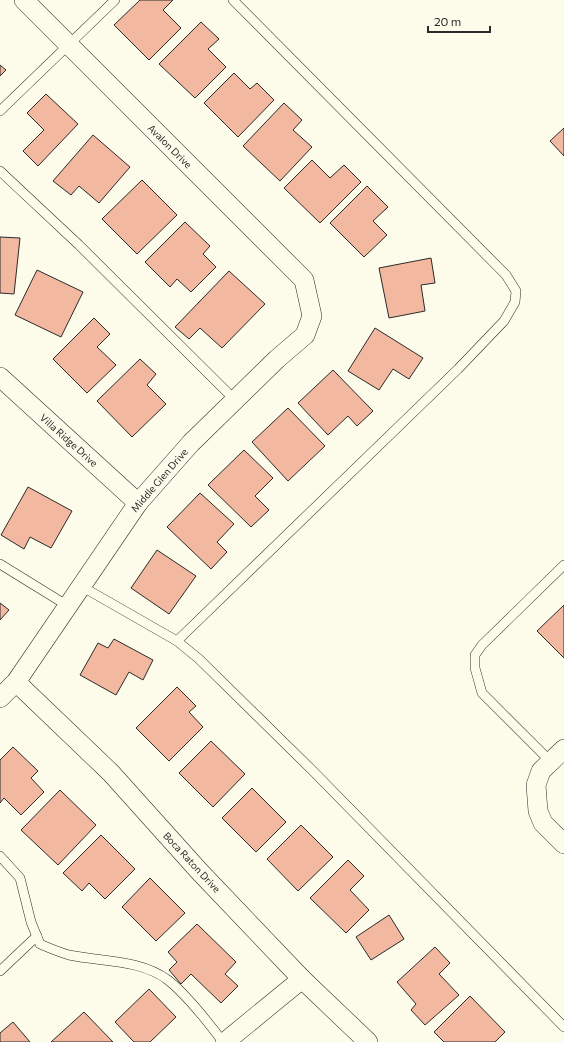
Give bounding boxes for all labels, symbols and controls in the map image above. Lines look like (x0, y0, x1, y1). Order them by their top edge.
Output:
scale bar (428, 8, 490, 34)
text: 20 m (434, 14, 461, 28)
street label: Avalon Drive (146, 122, 194, 170)
street label: Villa Ridge Drive (38, 411, 100, 469)
street label: Middle Glen Drive (128, 446, 190, 514)
street label: Boca Raton Drive (161, 829, 223, 895)

